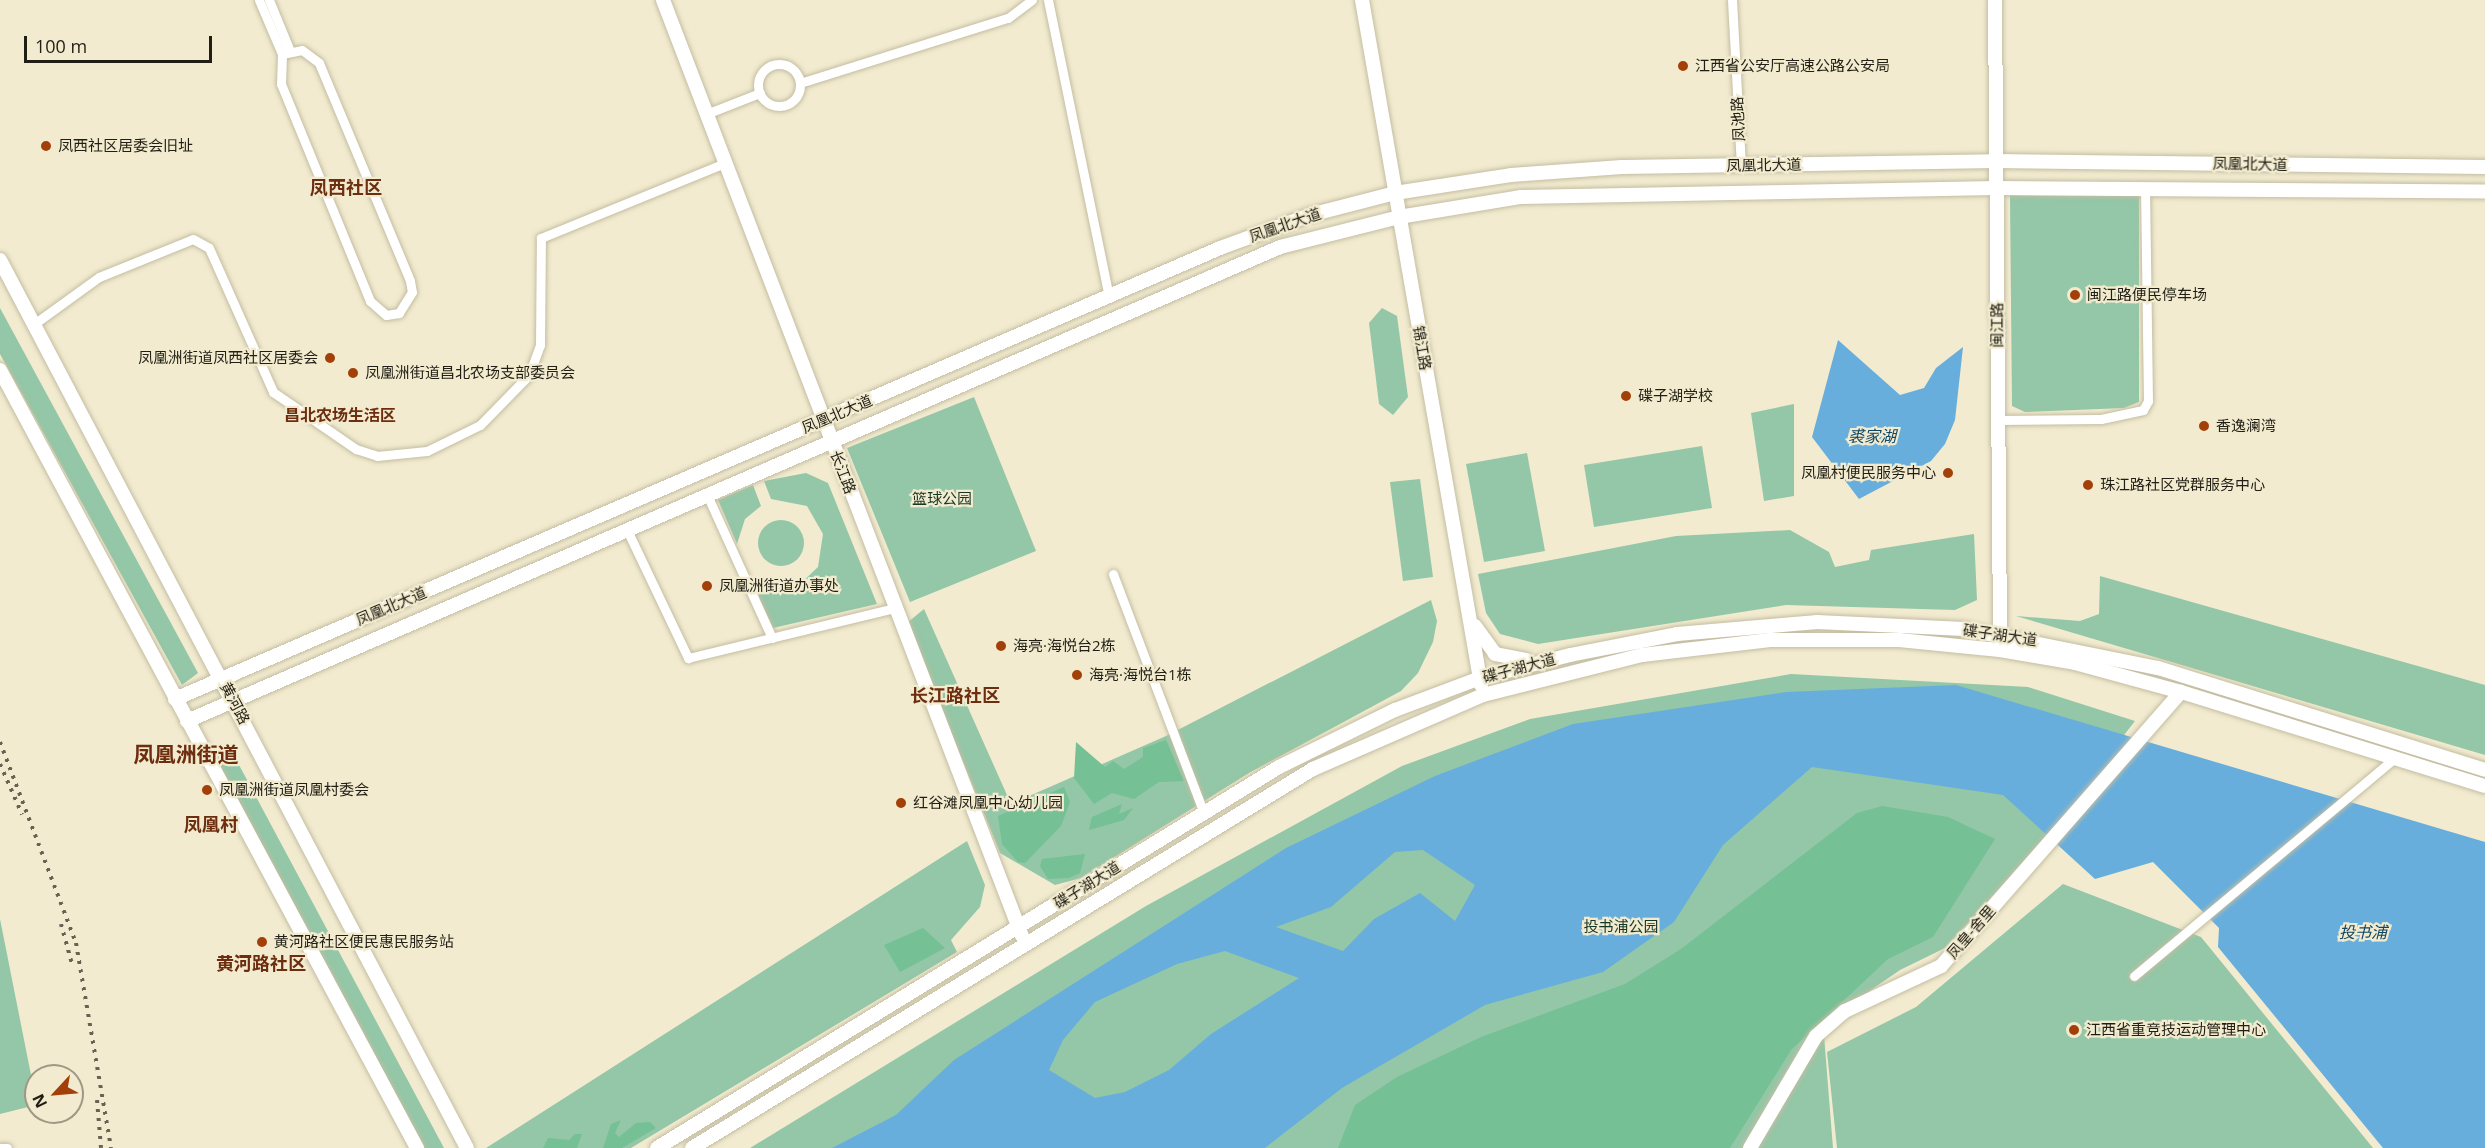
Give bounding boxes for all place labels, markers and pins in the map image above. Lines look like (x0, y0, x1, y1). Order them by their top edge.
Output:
place label: 江西省公安厅高速公路公安局 (1695, 57, 1890, 75)
marker: 江西省公安厅高速公路公安局 (1676, 59, 1690, 73)
place label: 凤西社区居委会旧址 (58, 137, 193, 155)
marker: 凤西社区居委会旧址 (39, 139, 53, 153)
place label: 闽江路便民停车场 (2087, 286, 2207, 304)
marker: 闽江路便民停车场 (2068, 288, 2082, 302)
place label: 凤凰洲街道凤西社区居委会 (138, 349, 318, 367)
marker: 凤凰洲街道凤西社区居委会 (323, 351, 337, 365)
place label: 凤凰洲街道昌北农场支部委员会 (365, 364, 575, 382)
marker: 凤凰洲街道昌北农场支部委员会 (346, 366, 360, 380)
place label: 碟子湖学校 (1638, 387, 1713, 405)
marker: 碟子湖学校 (1619, 389, 1633, 403)
place label: 香逸澜湾 (2216, 417, 2276, 435)
marker: 香逸澜湾 (2197, 419, 2211, 433)
place label: 凤凰村便民服务中心 (1801, 464, 1936, 482)
marker: 凤凰村便民服务中心 (1941, 466, 1955, 480)
place label: 珠江路社区党群服务中心 (2100, 476, 2265, 494)
marker: 珠江路社区党群服务中心 (2081, 478, 2095, 492)
place label: 凤凰洲街道办事处 (719, 577, 839, 595)
marker: 凤凰洲街道办事处 (700, 579, 714, 593)
place label: 海亮·海悦台2栋 (1013, 637, 1116, 655)
marker: 海亮·海悦台2栋 (994, 639, 1008, 653)
place label: 海亮·海悦台1栋 (1089, 666, 1192, 684)
marker: 海亮·海悦台1栋 (1070, 668, 1084, 682)
place label: 凤凰洲街道凤凰村委会 (219, 781, 369, 799)
marker: 凤凰洲街道凤凰村委会 (200, 783, 214, 797)
place label: 红谷滩凤凰中心幼儿园 (913, 794, 1063, 812)
marker: 红谷滩凤凰中心幼儿园 (894, 796, 908, 810)
place label: 黄河路社区便民惠民服务站 (274, 933, 454, 951)
marker: 黄河路社区便民惠民服务站 (255, 935, 269, 949)
place label: 江西省重竞技运动管理中心 (2086, 1021, 2266, 1039)
marker: 江西省重竞技运动管理中心 (2067, 1023, 2081, 1037)

